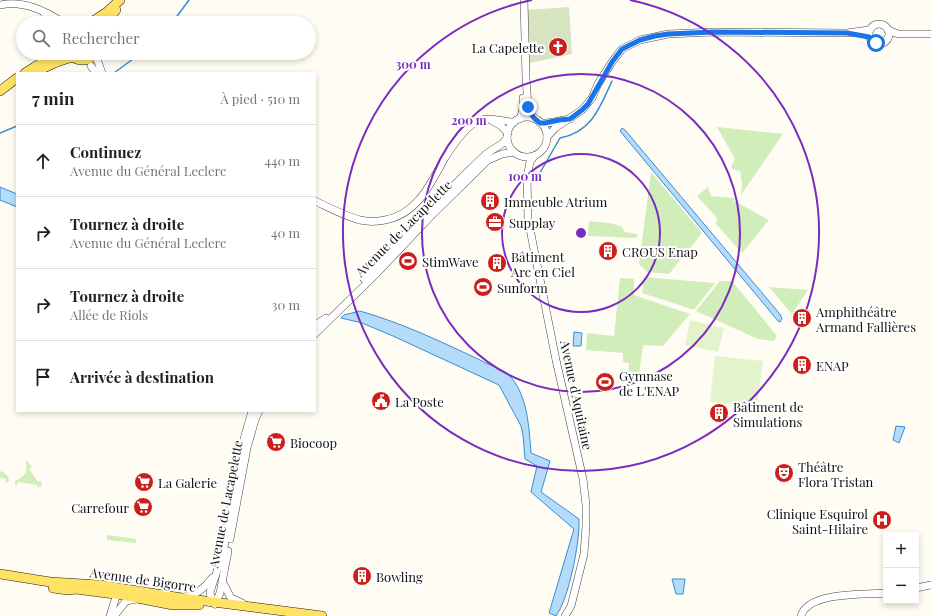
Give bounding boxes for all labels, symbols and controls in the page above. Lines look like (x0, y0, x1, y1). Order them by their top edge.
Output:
search box (16, 16, 316, 60)
icon: search (30, 27, 52, 49)
text: Rechercher (62, 28, 140, 48)
route start (867, 34, 885, 52)
church icon: La Capelette (547, 36, 569, 58)
place label: La Capelette (472, 39, 544, 56)
text: 300 m (396, 56, 431, 72)
text: 7 min (32, 87, 75, 109)
text: À pied · 510 m (220, 90, 300, 107)
route end (519, 98, 537, 116)
text: 200 m (451, 112, 487, 128)
text: Continuez (70, 142, 141, 162)
icon: ahead (32, 150, 54, 172)
text: 440 m (265, 152, 300, 169)
text: Avenue du Général Leclerc (70, 162, 226, 179)
text: 100 m (508, 168, 542, 184)
street label: Avenue de Lacapelette (350, 176, 455, 281)
building icon: Immeuble Atrium (479, 190, 501, 212)
place label: Immeuble Atrium (504, 193, 608, 210)
office icon: Supplay (484, 211, 506, 233)
text: Tournez à droite (70, 214, 184, 234)
place label: Supplay (509, 214, 556, 231)
icon: right (32, 222, 54, 244)
text: 40 m (271, 224, 300, 241)
centre of rings (574, 226, 588, 240)
text: Avenue du Général Leclerc (70, 234, 226, 251)
building icon: CROUS Enap (597, 240, 619, 262)
place label: CROUS Enap (622, 243, 698, 260)
place label: Bâtiment Arc en Ciel (510, 248, 575, 280)
sports icon: StimWave (397, 250, 419, 272)
building icon: Bâtiment Arc en Ciel (486, 252, 508, 274)
place label: StimWave (422, 253, 479, 270)
sports icon: Sunform (472, 276, 494, 298)
place label: Sunform (497, 279, 548, 296)
text: Tournez à droite (70, 286, 184, 306)
icon: right (32, 294, 54, 316)
text: 30 m (272, 296, 300, 313)
place label: Amphithéâtre Armand Fallières (815, 303, 916, 335)
text: Allée de Riols (70, 306, 148, 323)
building icon: Amphithéâtre Armand Fallières (791, 307, 813, 329)
street label: Avenue d'Aquitaine (557, 338, 597, 452)
building icon: ENAP (791, 354, 813, 376)
place label: ENAP (816, 357, 849, 374)
icon: arrive (32, 366, 54, 388)
text: Arrivée à destination (70, 367, 214, 387)
place label: Gymnase de L'ENAP (619, 367, 679, 399)
sports icon: Gymnase de L'ENAP (594, 371, 616, 393)
public building icon: La Poste (370, 390, 392, 412)
place label: La Poste (395, 393, 444, 410)
place label: Bâtiment de Simulations (733, 398, 804, 430)
building icon: Bâtiment de Simulations (708, 402, 730, 424)
supermarket icon: Biocoop (265, 431, 287, 453)
place label: Biocoop (290, 434, 337, 451)
street label: Avenue de Lacapelette (204, 438, 246, 570)
place label: Théâtre Flora Tristan (798, 458, 874, 490)
theatre icon: Théâtre Flora Tristan (773, 462, 795, 484)
supermarket icon: La Galerie (133, 471, 155, 493)
place label: La Galerie (158, 474, 218, 491)
supermarket icon: Carrefour (132, 496, 154, 518)
place label: Carrefour (71, 499, 129, 516)
place label: Clinique Esquirol Saint-Hilaire (767, 505, 868, 537)
hospital icon: Clinique Esquirol Saint-Hilaire (871, 509, 893, 531)
map controls (883, 532, 919, 604)
button: + (883, 532, 919, 568)
street label: Avenue de Bigorre (88, 563, 198, 595)
building icon: Bowling (351, 565, 373, 587)
place label: Bowling (376, 568, 423, 585)
button: − (883, 568, 919, 604)

